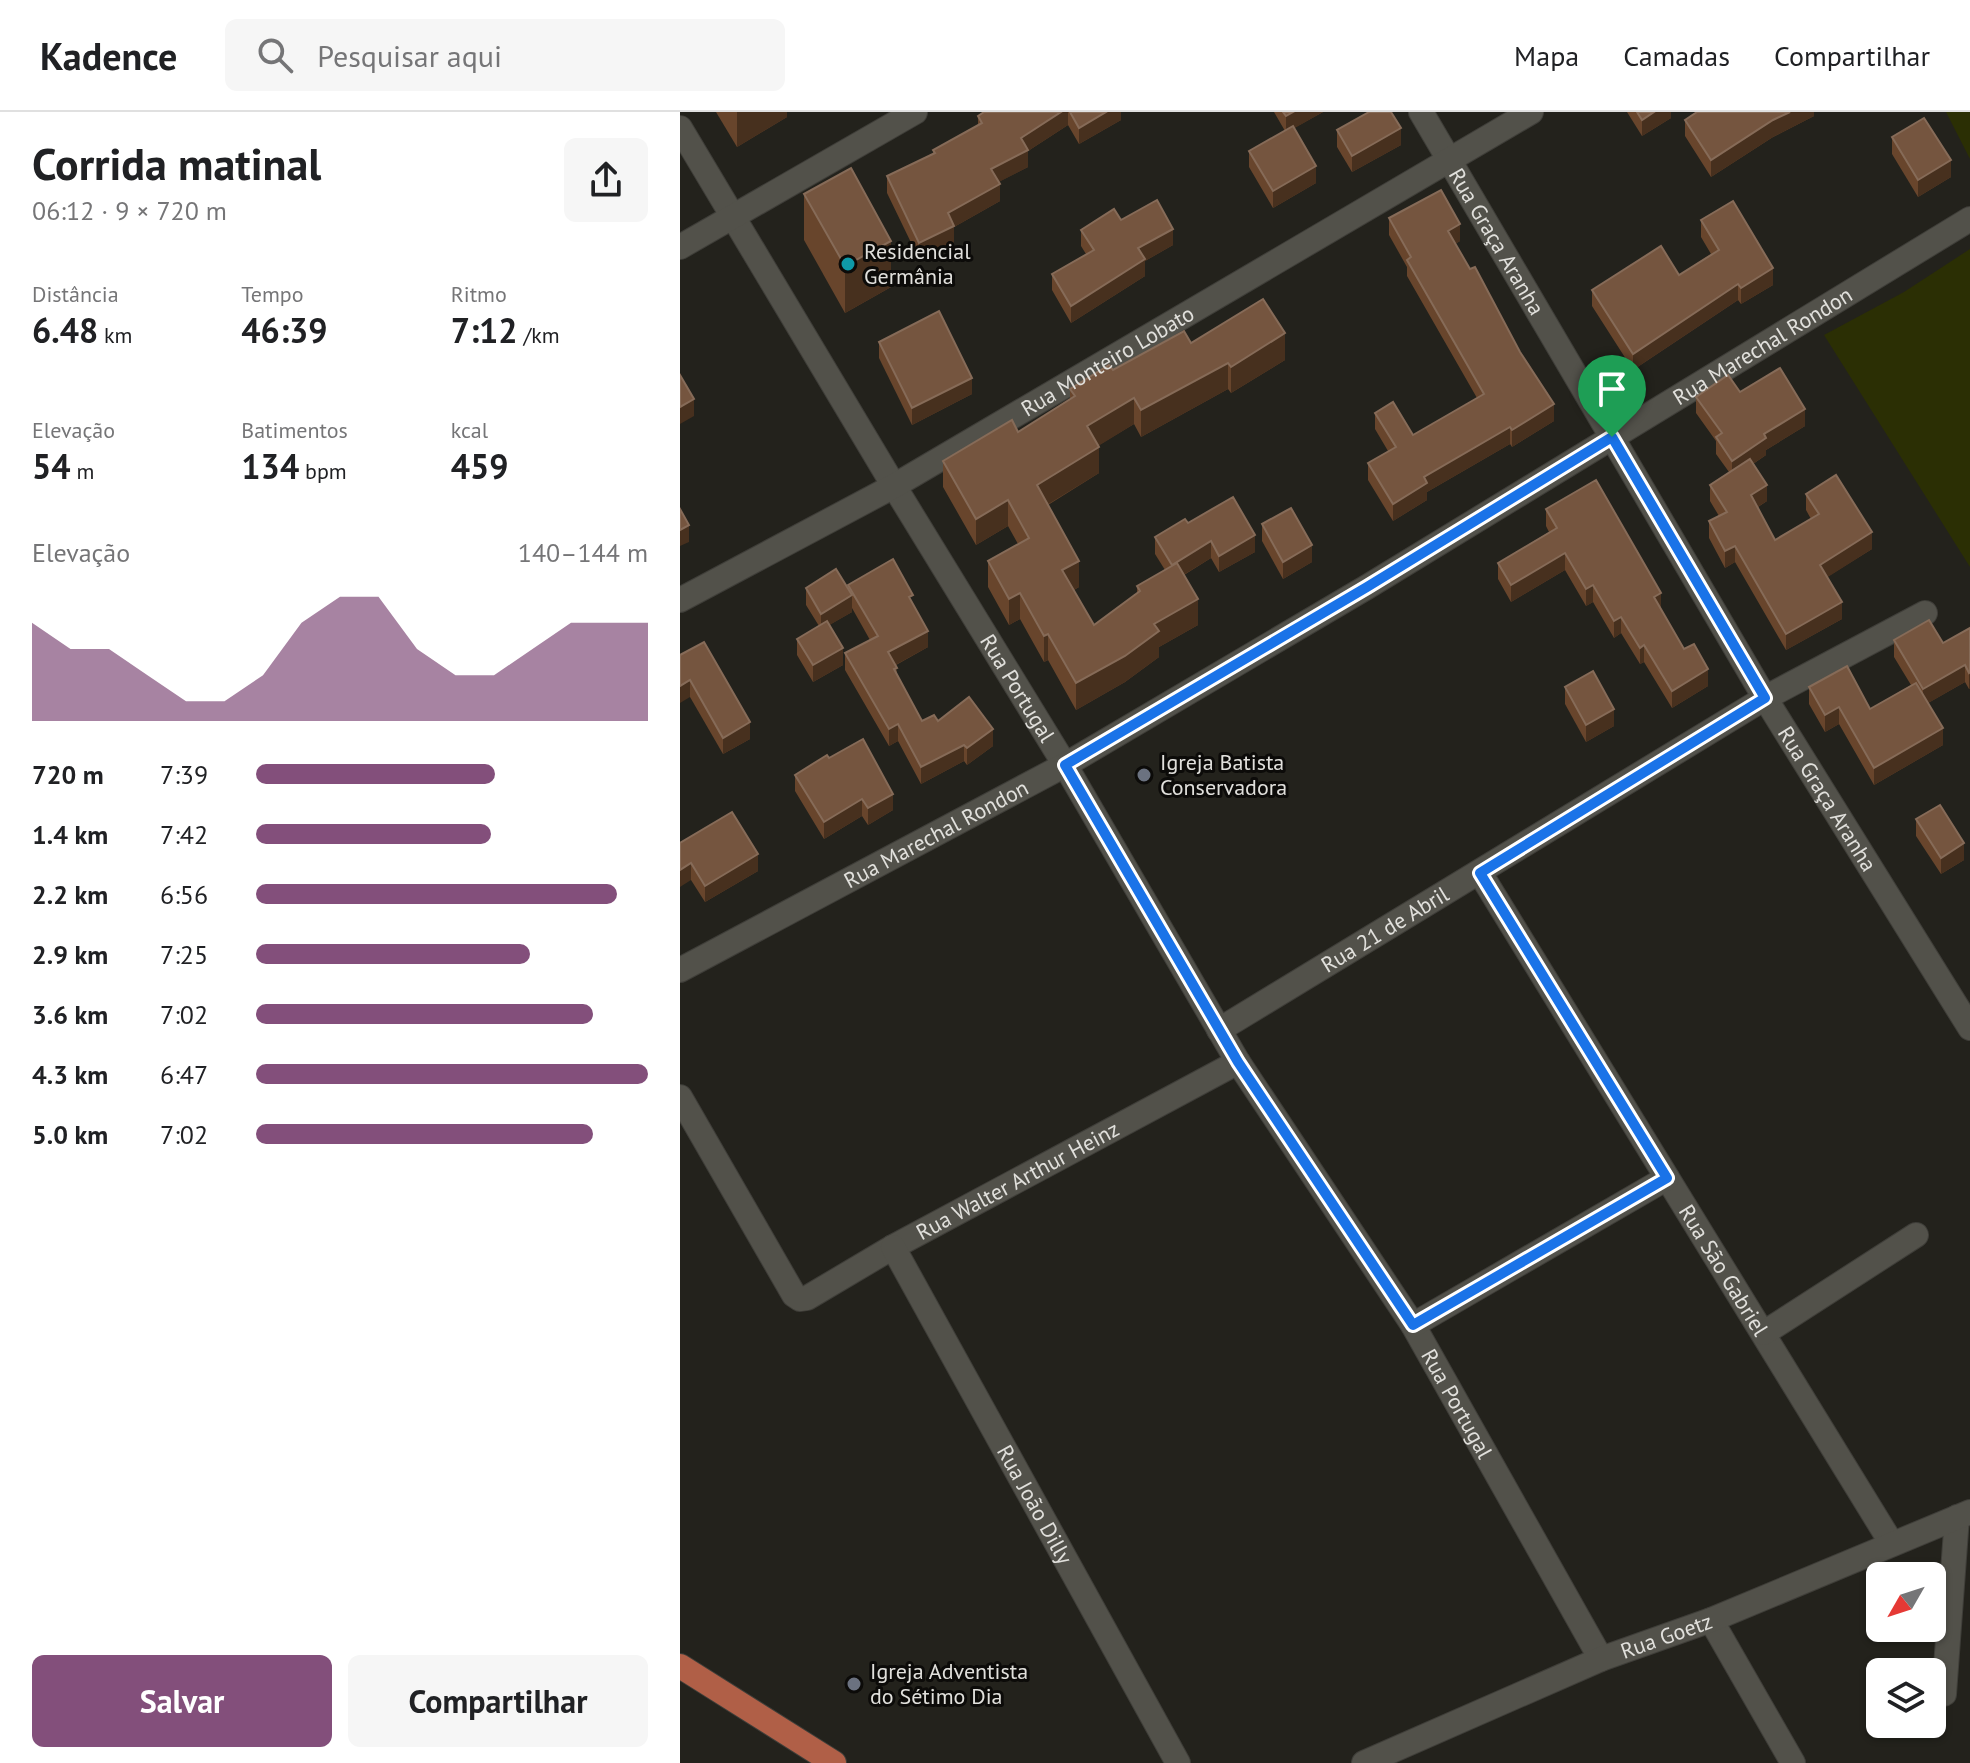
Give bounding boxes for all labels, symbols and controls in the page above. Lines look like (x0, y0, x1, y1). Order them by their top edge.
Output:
search box (225, 19, 785, 91)
text: Kadence (40, 31, 177, 80)
icon: search (253, 33, 297, 77)
text: Pesquisar aqui (317, 36, 502, 75)
text: Mapa (1514, 37, 1579, 74)
text: Camadas (1623, 37, 1730, 74)
text: Compartilhar (1774, 37, 1930, 74)
text: Corrida matinal (32, 135, 321, 192)
button: share (564, 138, 648, 222)
street label: Rua Graça Aranha (1443, 163, 1551, 320)
text: 06:12 · 9 × 720 m (32, 194, 227, 227)
place label: Residencial Germânia (864, 237, 971, 290)
marker: Residencial Germânia (839, 255, 857, 273)
text: Distância (32, 280, 119, 308)
text: Tempo (241, 280, 303, 308)
text: Ritmo (451, 280, 507, 308)
street label: Rua Marechal Rondon (1668, 280, 1857, 411)
street label: Rua Monteiro Lobato (1016, 299, 1199, 422)
text: 6.48 (32, 308, 98, 352)
text: 46:39 (241, 308, 328, 352)
text: 7:12 (451, 308, 518, 352)
text: km (98, 321, 132, 349)
text: /km (518, 321, 560, 349)
pin (1578, 355, 1646, 437)
icon: arrive (1590, 367, 1634, 411)
text: Elevação (32, 416, 115, 444)
text: Batimentos (241, 416, 348, 444)
text: kcal (451, 416, 488, 444)
text: 54 (32, 444, 71, 488)
text: 134 (241, 444, 299, 488)
text: 459 (451, 444, 509, 488)
text: m (71, 457, 94, 485)
text: bpm (299, 457, 347, 485)
text: Elevação (32, 536, 130, 569)
text: 140–144 m (518, 536, 648, 569)
street label: Rua Portugal (974, 629, 1062, 748)
street label: Rua Graça Aranha (1772, 721, 1883, 876)
place label: Igreja Batista Conservadora (1160, 748, 1287, 801)
text: 720 m (32, 758, 104, 791)
text: 7:39 (160, 758, 208, 791)
marker: Igreja Batista Conservadora (1135, 766, 1153, 784)
street label: Rua Marechal Rondon (839, 773, 1033, 894)
text: 1.4 km (32, 818, 108, 851)
text: 7:42 (160, 818, 208, 851)
text: 2.2 km (32, 878, 108, 911)
text: 6:56 (160, 878, 208, 911)
street label: Rua 21 de Abril (1316, 879, 1454, 979)
text: 2.9 km (32, 938, 108, 971)
text: 7:25 (160, 938, 208, 971)
text: 3.6 km (32, 998, 108, 1031)
text: 7:02 (160, 998, 208, 1031)
text: 4.3 km (32, 1058, 108, 1091)
text: 6:47 (160, 1058, 208, 1091)
street label: Rua Walter Arthur Heinz (911, 1114, 1124, 1246)
text: 5.0 km (32, 1118, 108, 1151)
text: 7:02 (160, 1118, 208, 1151)
street label: Rua São Gabriel (1673, 1199, 1775, 1341)
street label: Rua Portugal (1415, 1344, 1499, 1464)
street label: Rua João Dilly (991, 1440, 1080, 1569)
north arrow (1866, 1562, 1946, 1642)
map controls (1866, 1562, 1946, 1738)
street label: Rua Goetz (1617, 1607, 1716, 1665)
button: Salvar (32, 1655, 332, 1747)
button: Compartilhar (348, 1655, 648, 1747)
place label: Igreja Adventista do Sétimo Dia (870, 1657, 1028, 1710)
button: layers (1866, 1658, 1946, 1738)
marker: Igreja Adventista do Sétimo Dia (845, 1675, 863, 1693)

